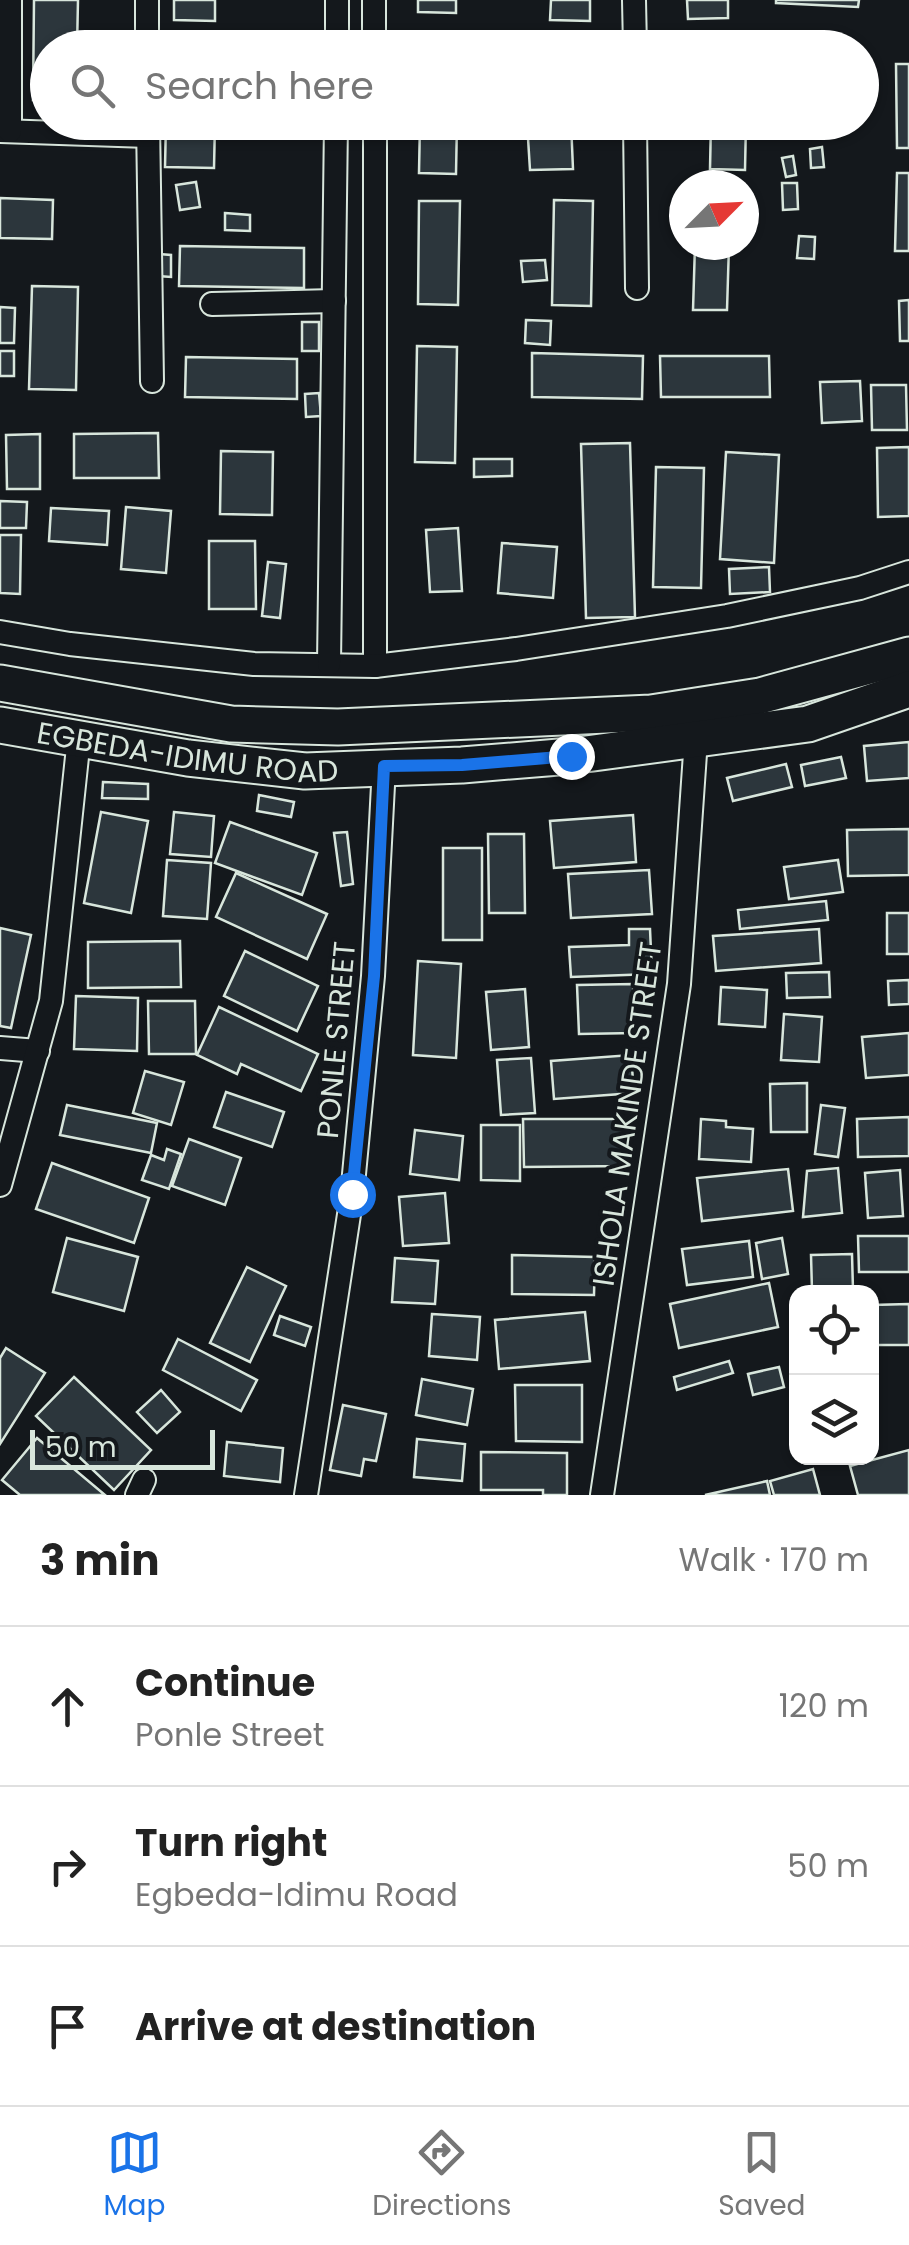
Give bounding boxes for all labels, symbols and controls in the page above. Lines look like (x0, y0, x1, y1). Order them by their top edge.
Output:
search box (30, 30, 879, 140)
icon: search (65, 58, 120, 113)
text: Search here (145, 59, 374, 112)
north arrow (669, 170, 759, 260)
street label: EGBEDA-IDIMU ROAD (34, 710, 339, 793)
route end (549, 734, 595, 780)
street label: ISHOLA MAKINDE STREET (582, 939, 672, 1289)
street label: PONLE STREET (306, 940, 366, 1140)
route start (330, 1172, 376, 1218)
map controls (789, 1285, 879, 1465)
button: locate (789, 1285, 879, 1375)
button: layers (789, 1375, 879, 1465)
scale bar (30, 1425, 215, 1470)
text: 50 m (45, 1428, 116, 1467)
text: 3 min (40, 1531, 160, 1590)
text: Walk · 170 m (679, 1537, 869, 1582)
text: Continue (135, 1656, 315, 1709)
icon: ahead (40, 1679, 95, 1734)
text: 120 m (779, 1683, 869, 1728)
text: Ponle Street (135, 1712, 324, 1757)
text: Turn right (135, 1816, 327, 1869)
icon: right (40, 1839, 95, 1894)
text: 50 m (787, 1843, 869, 1888)
text: Egbeda-Idimu Road (135, 1872, 458, 1917)
icon: arrive (40, 1999, 95, 2054)
text: Arrive at destination (135, 2000, 536, 2053)
tab: Map (103, 2125, 165, 2227)
tab: Directions (372, 2125, 511, 2227)
tab: Saved (718, 2125, 806, 2227)

